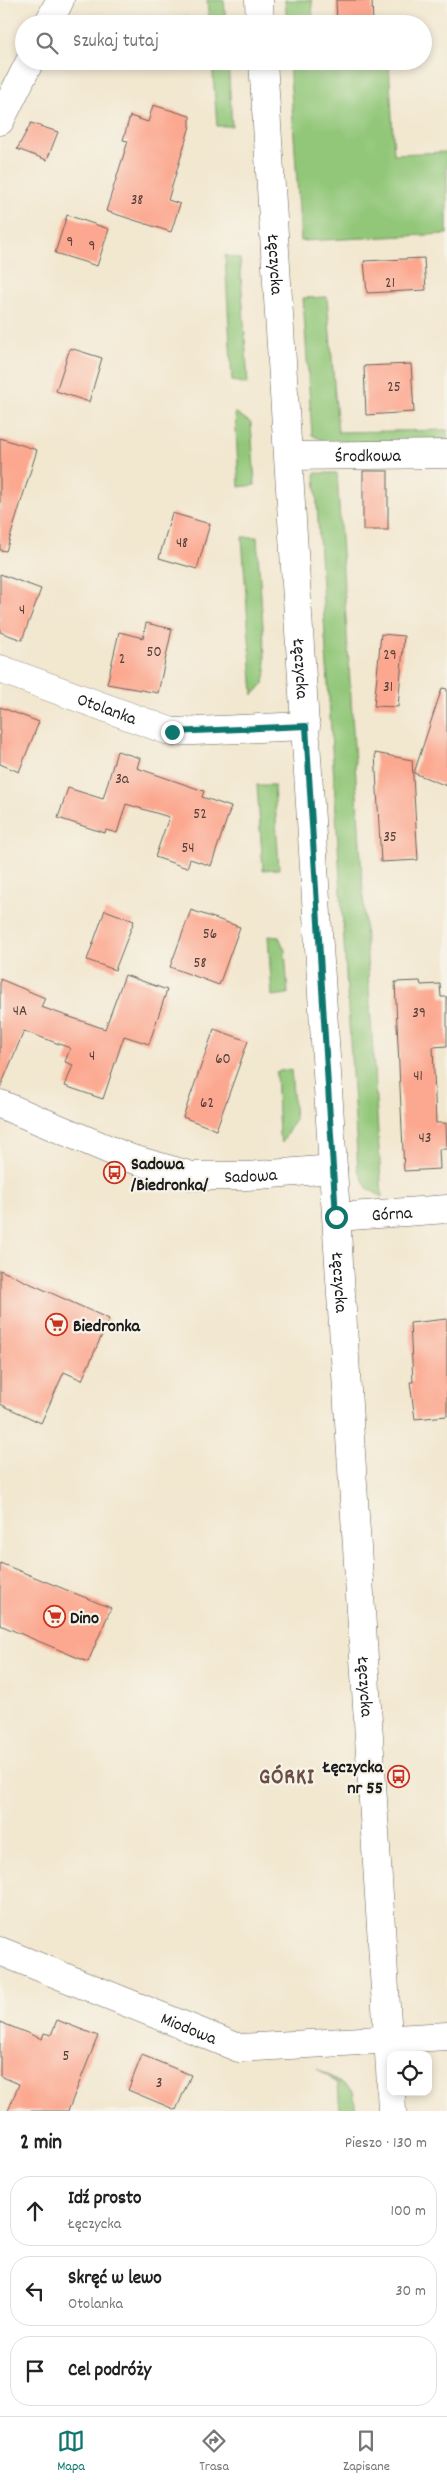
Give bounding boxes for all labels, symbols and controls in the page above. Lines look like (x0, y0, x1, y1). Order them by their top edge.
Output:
search box (15, 15, 432, 70)
icon: search (33, 29, 61, 57)
text: Szukaj tutaj (73, 29, 159, 56)
house number: 38 (131, 190, 143, 212)
house number: 9 (67, 232, 73, 254)
street label: Łęczycka (259, 233, 288, 296)
house number: 9 (89, 236, 95, 258)
house number: 21 (385, 273, 395, 295)
house number: 25 (387, 377, 401, 399)
street label: Środkowa (335, 445, 402, 470)
house number: 48 (176, 533, 188, 555)
house number: 4 (19, 600, 25, 622)
street label: Łęczycka (285, 637, 313, 700)
house number: 50 (146, 642, 162, 664)
house number: 29 (383, 645, 397, 667)
house number: 2 (119, 649, 125, 671)
house number: 31 (383, 677, 393, 699)
street label: Otolanka (73, 688, 140, 733)
route end (161, 721, 184, 744)
house number: 3a (115, 769, 130, 791)
house number: 52 (193, 804, 207, 826)
house number: 35 (383, 827, 397, 849)
house number: 54 (181, 838, 195, 860)
house number: 56 (203, 924, 217, 946)
house number: 58 (194, 953, 206, 975)
house number: 4A (13, 1001, 27, 1023)
house number: 39 (412, 1003, 426, 1025)
house number: 4 (89, 1046, 95, 1068)
house number: 60 (215, 1049, 231, 1071)
house number: 41 (413, 1066, 423, 1088)
house number: 62 (200, 1093, 214, 1115)
house number: 43 (419, 1128, 431, 1150)
place label: Sadowa /Biedronka/ (130, 1153, 209, 1199)
bus stop icon: Sadowa /Biedronka/ (103, 1161, 127, 1185)
street label: Sadowa (224, 1164, 279, 1191)
street label: Górna (371, 1202, 414, 1229)
route start (325, 1206, 348, 1229)
street label: Łęczycka (323, 1251, 352, 1314)
supermarket icon: Biedronka (45, 1313, 69, 1337)
place label: Biedronka (73, 1315, 141, 1340)
supermarket icon: Dino (42, 1605, 66, 1629)
place label: Dino (70, 1607, 99, 1632)
street label: Łęczycka (349, 1655, 378, 1718)
place label: Łęczycka nr 55 (322, 1756, 384, 1802)
district label: GÓRKI (259, 1763, 315, 1794)
bus stop icon: Łęczycka nr 55 (387, 1764, 411, 1788)
street label: Miodowa (156, 2007, 220, 2053)
house number: 5 (63, 2046, 70, 2068)
map controls (387, 2051, 432, 2096)
button: locate (387, 2051, 432, 2096)
house number: 3 (156, 2073, 162, 2095)
text: 2 min (20, 2129, 62, 2159)
text: Pieszo · 130 m (345, 2132, 427, 2155)
text: Idź prosto (68, 2186, 141, 2213)
icon: ahead (21, 2197, 49, 2225)
text: 100 m (390, 2200, 426, 2223)
text: Łęczycka (68, 2213, 121, 2236)
text: Skręć w lewo (68, 2266, 162, 2293)
icon: left (21, 2277, 49, 2305)
text: 30 m (396, 2280, 426, 2303)
text: Otolanka (68, 2293, 123, 2316)
icon: arrive (21, 2357, 49, 2385)
text: Cel podróży (68, 2358, 151, 2385)
tab: Mapa (57, 2427, 85, 2477)
tab: Trasa (199, 2427, 229, 2477)
tab: Zapisane (343, 2427, 390, 2477)

